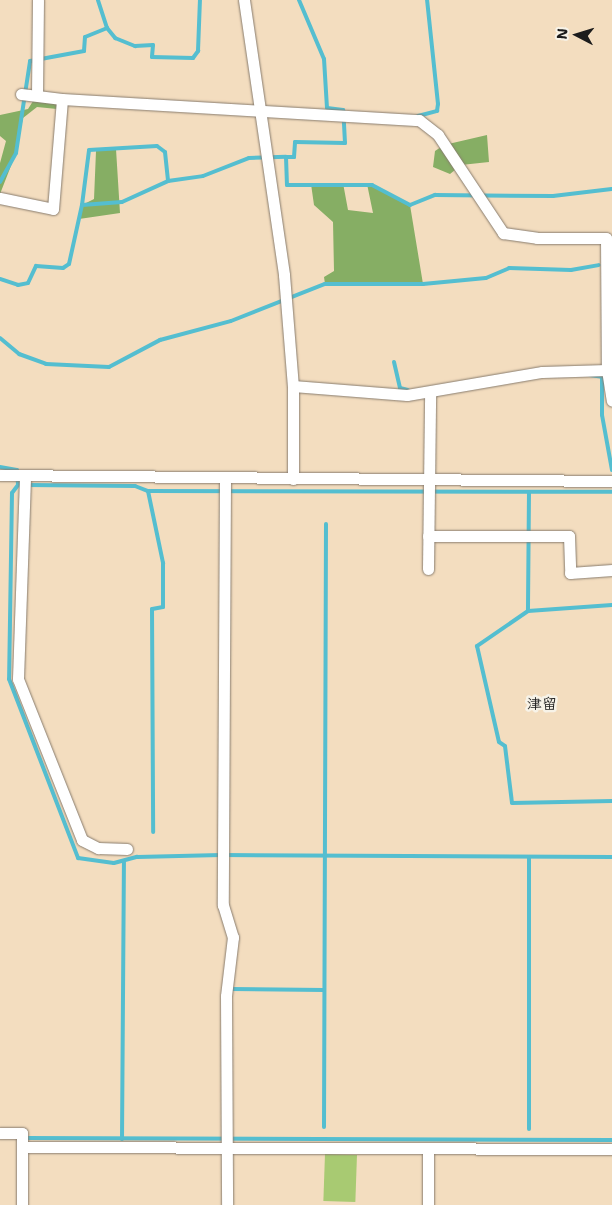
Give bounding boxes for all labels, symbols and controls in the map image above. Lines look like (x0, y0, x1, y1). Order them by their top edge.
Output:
north arrow (552, 10, 602, 60)
text: N (553, 27, 572, 40)
district label: 津留 (527, 696, 557, 714)

